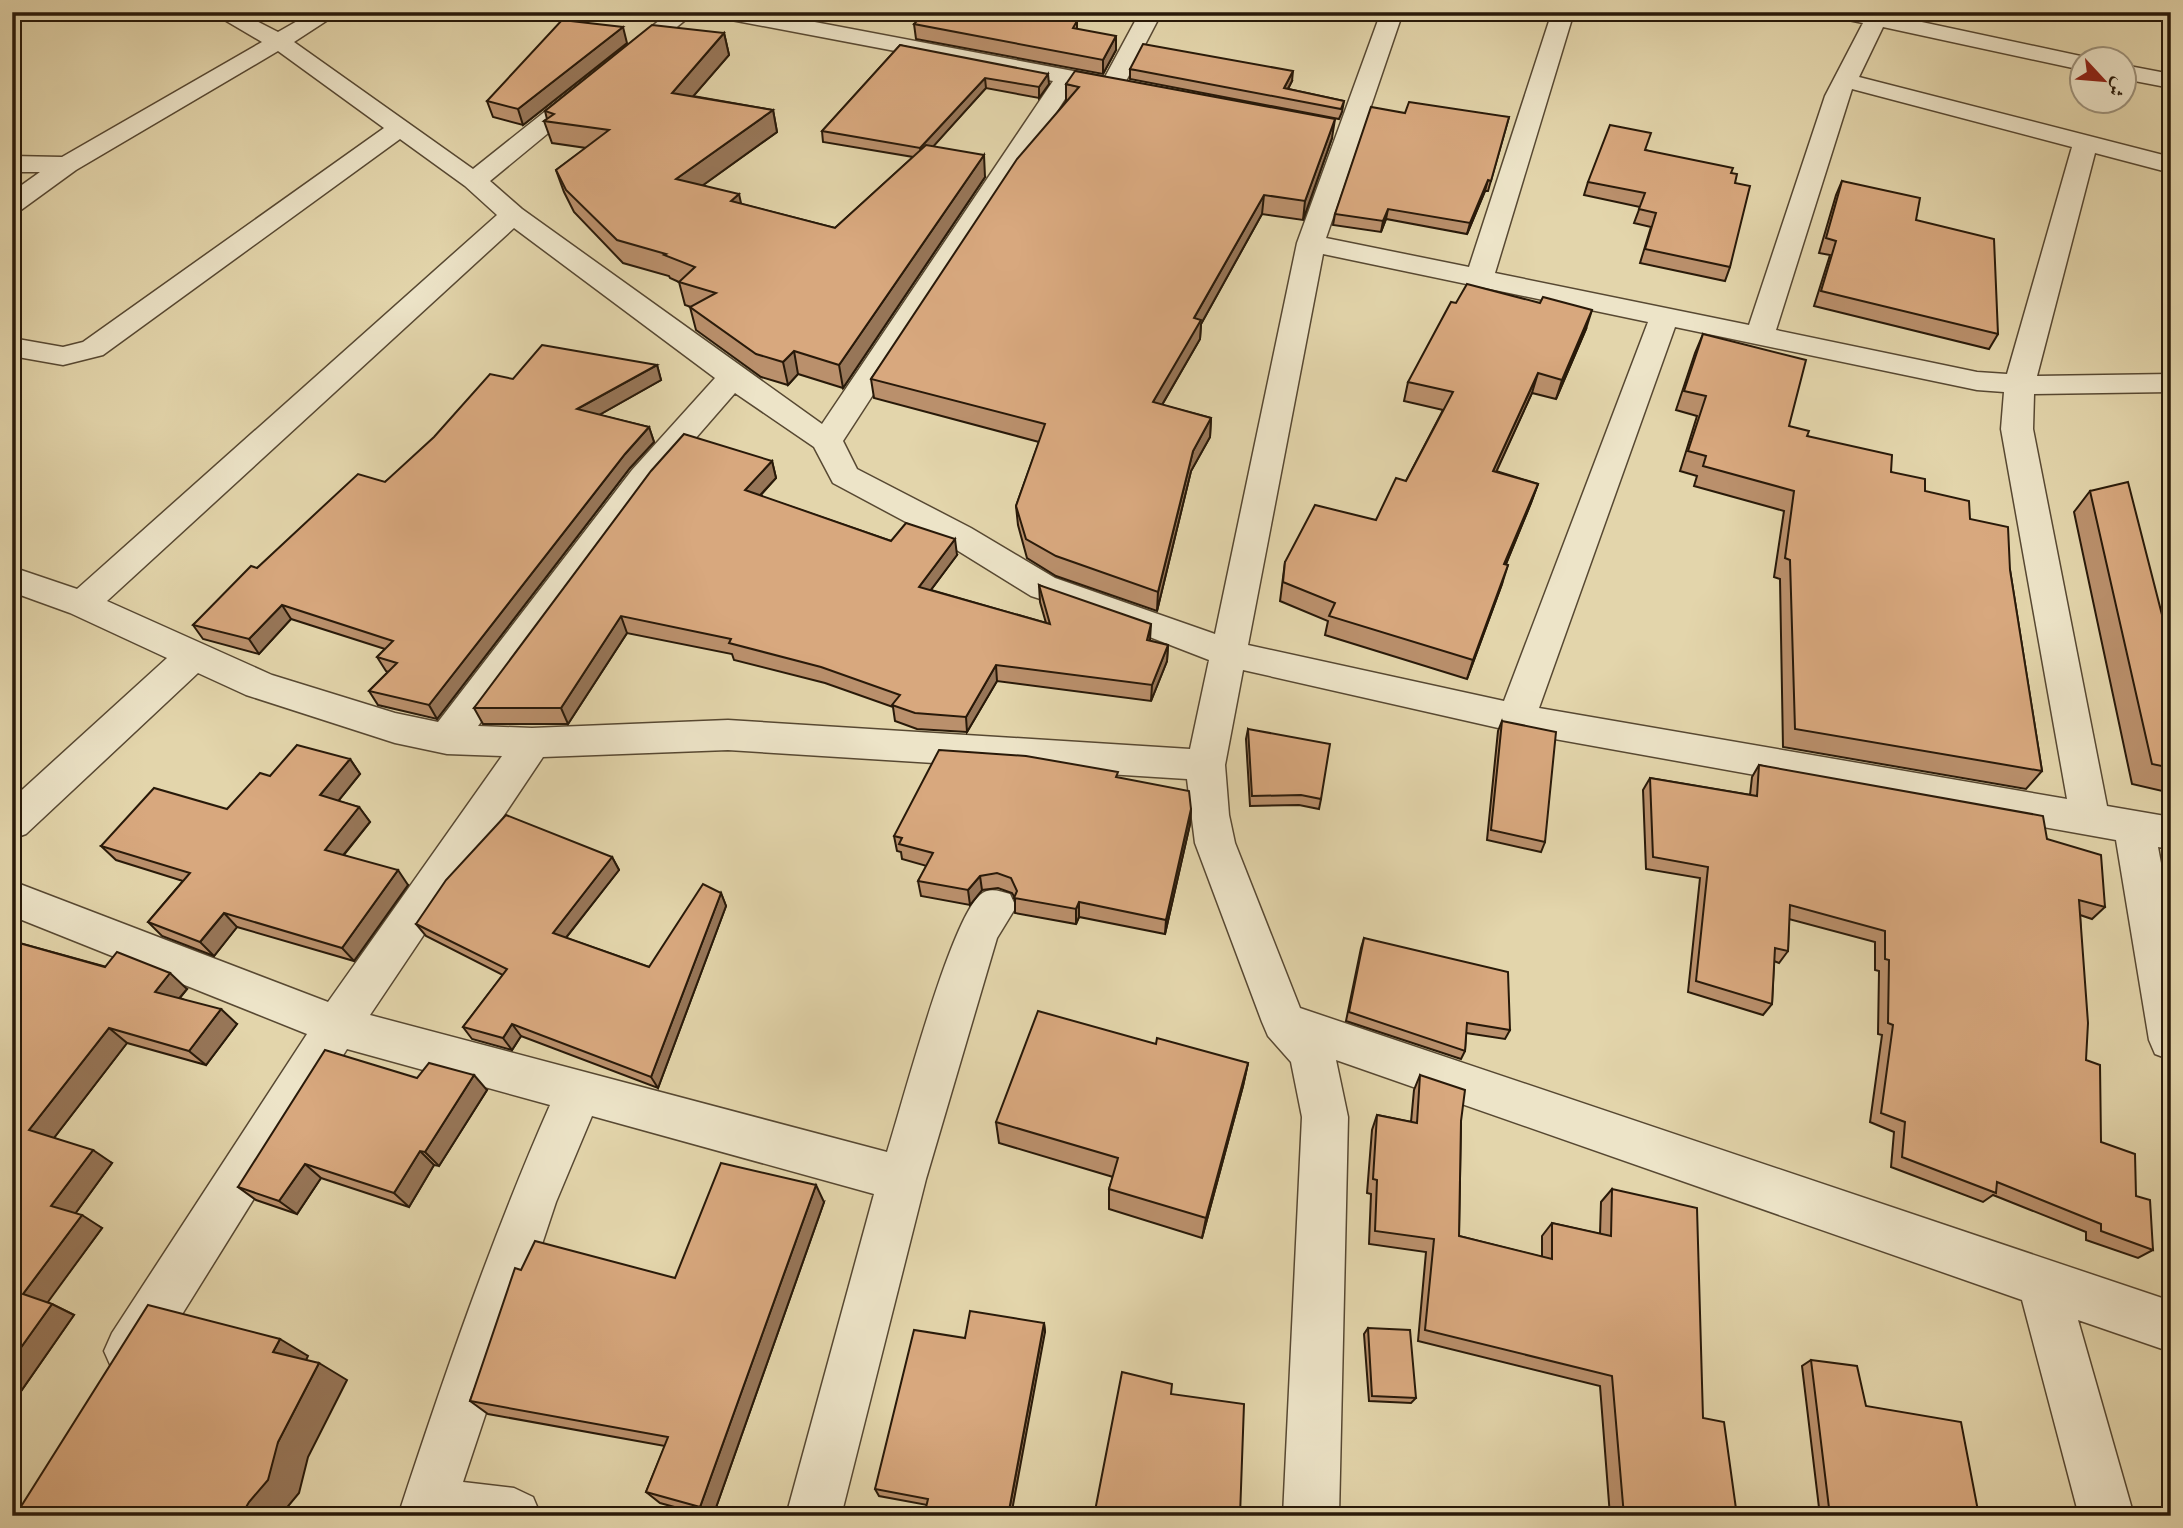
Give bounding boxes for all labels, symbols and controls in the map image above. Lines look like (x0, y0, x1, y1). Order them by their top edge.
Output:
north arrow (2068, 46, 2138, 116)
text: ش (2100, 72, 2132, 101)

